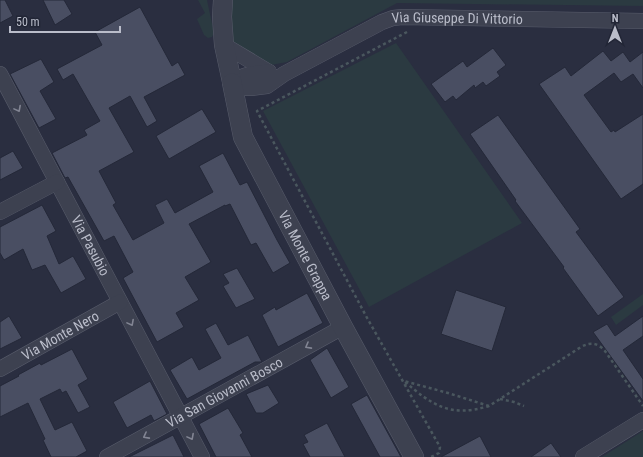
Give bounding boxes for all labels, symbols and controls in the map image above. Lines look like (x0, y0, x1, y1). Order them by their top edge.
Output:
scale bar (10, 8, 120, 34)
north arrow (595, 8, 635, 48)
street label: Via Giuseppe Di Vittorio (391, 9, 523, 27)
text: N (612, 12, 619, 25)
text: 50 m (16, 15, 40, 29)
one-way arrow (13, 104, 21, 112)
street label: Via Monte Grappa (275, 208, 335, 303)
street label: Via Pasubio (68, 213, 113, 278)
street label: Via Monte Nero (19, 307, 102, 363)
one-way arrow (126, 319, 134, 326)
one-way arrow (305, 342, 313, 349)
street label: Via San Giovanni Bosco (163, 354, 285, 431)
one-way arrow (142, 431, 150, 439)
one-way arrow (187, 433, 194, 440)

